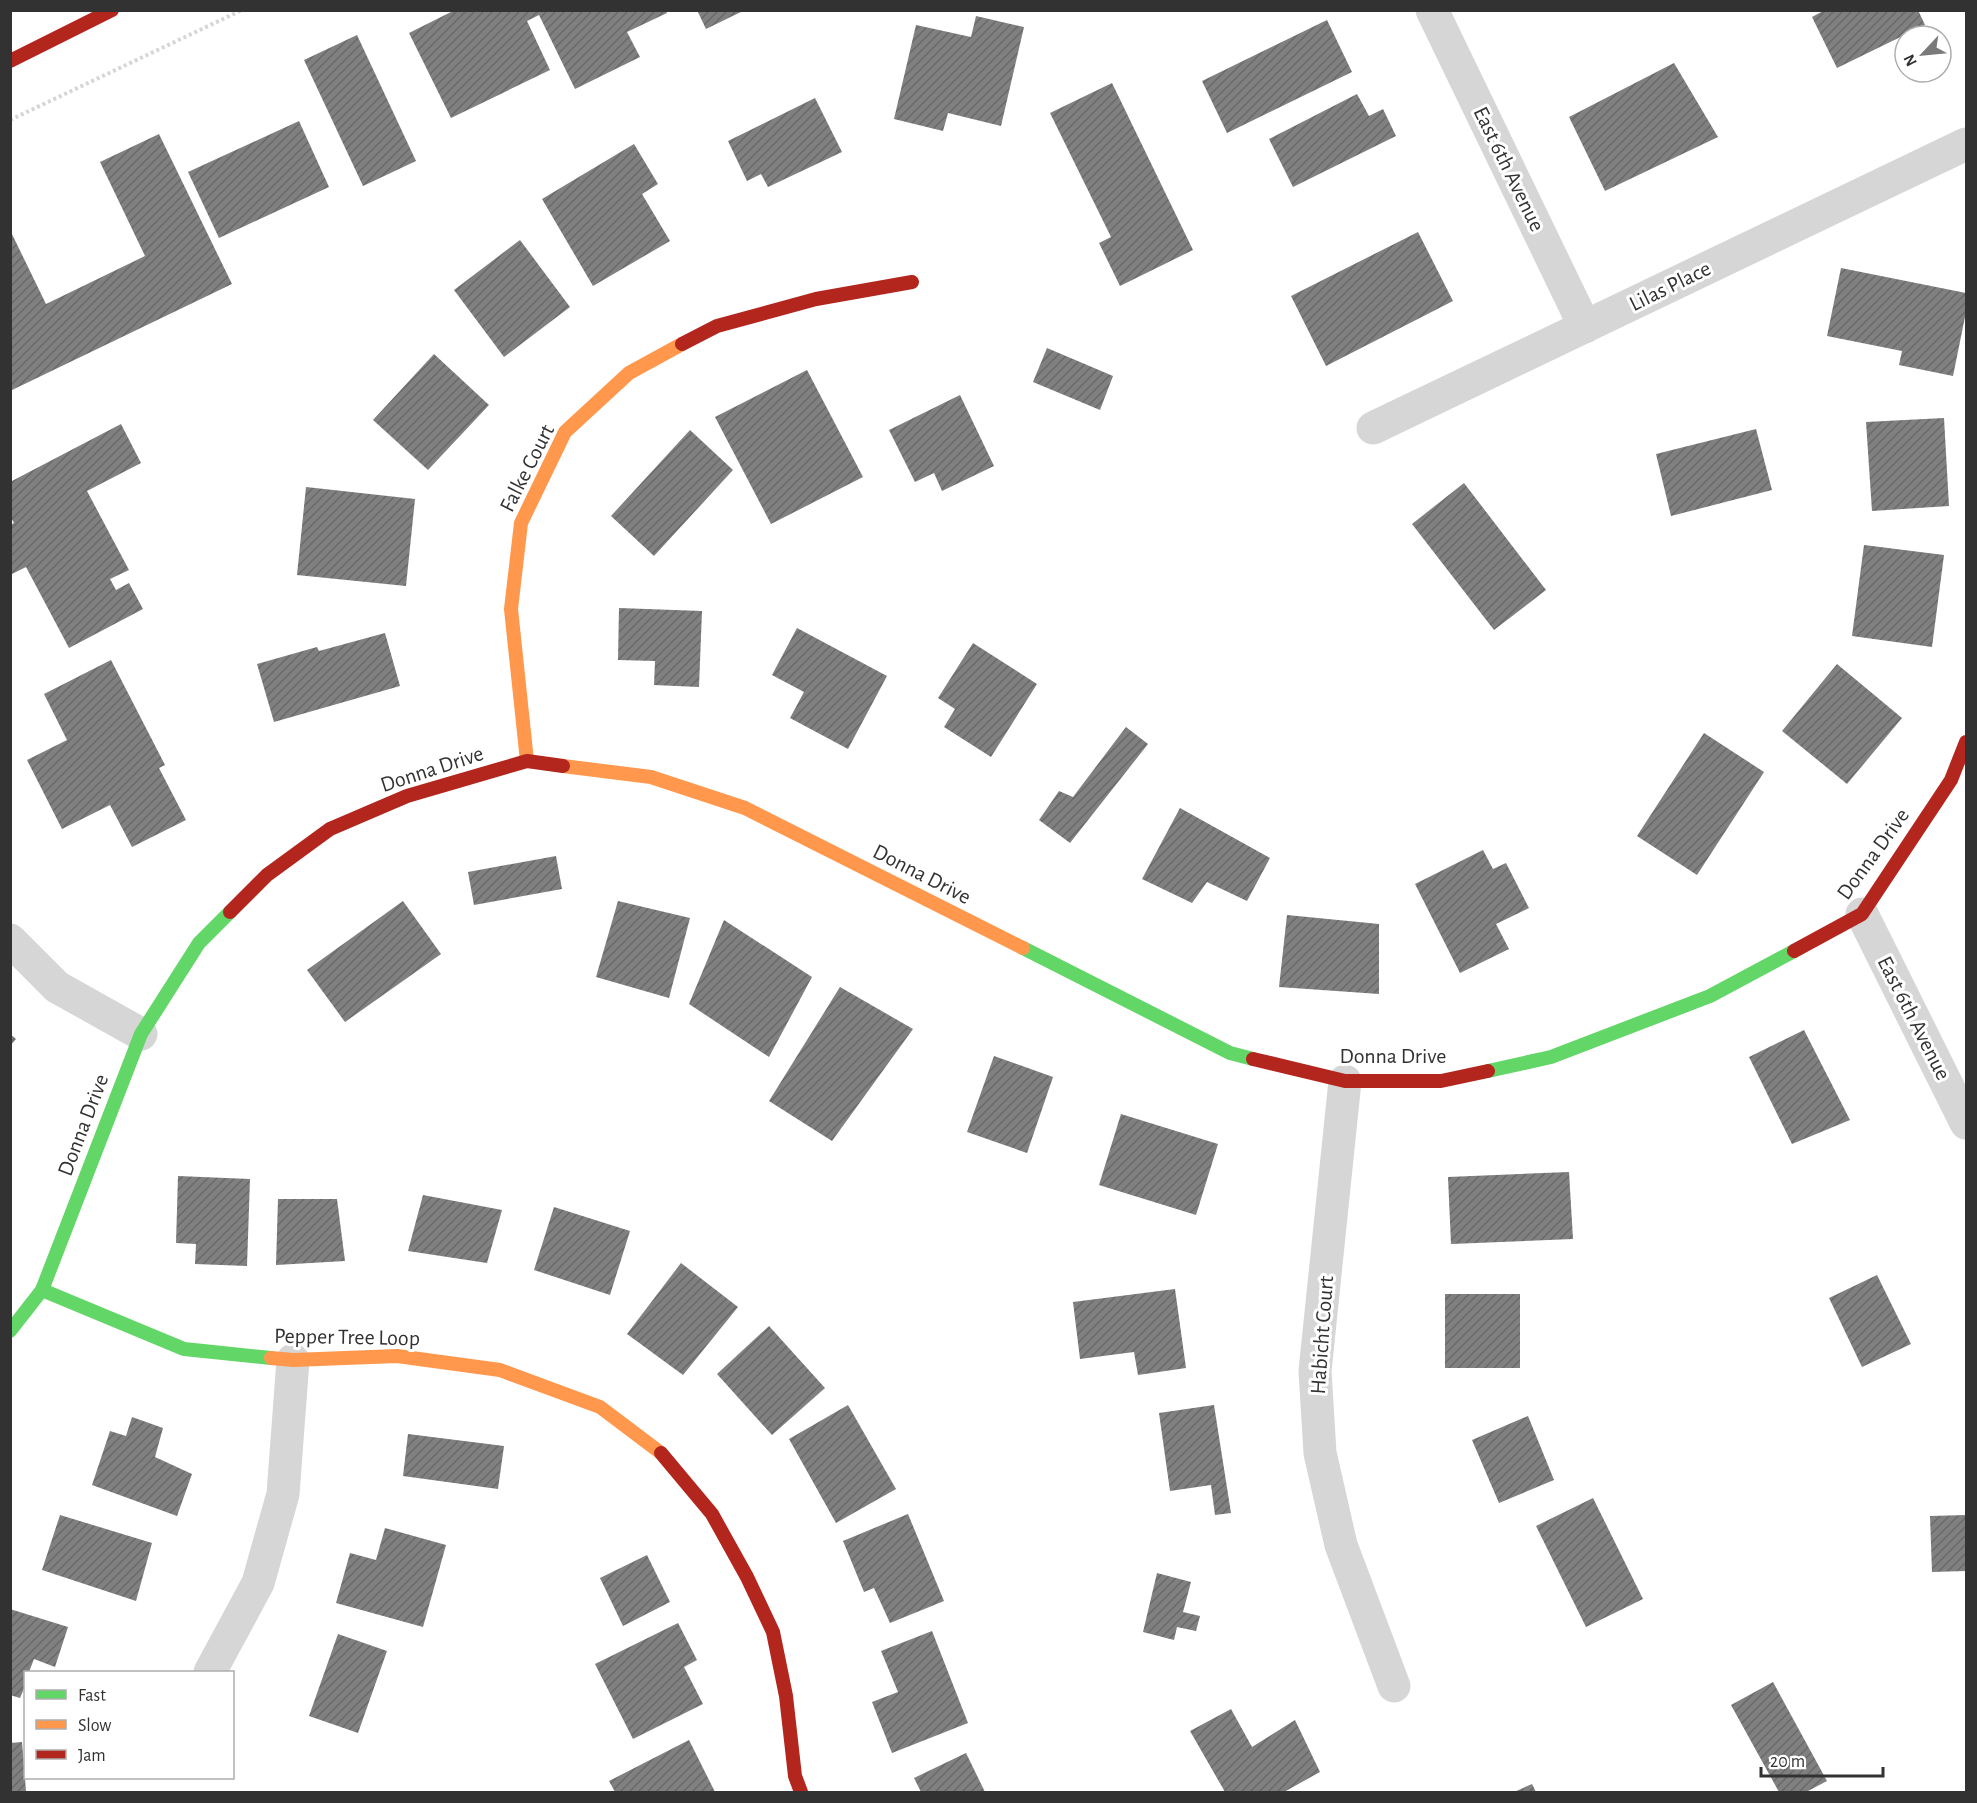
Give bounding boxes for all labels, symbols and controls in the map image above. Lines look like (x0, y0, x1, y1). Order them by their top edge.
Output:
north arrow (1893, 24, 1953, 84)
text: N (1901, 52, 1920, 69)
street label: East 6th Avenue (1469, 103, 1549, 235)
street label: Lilas Place (1626, 257, 1714, 315)
street label: Falke Court (496, 421, 558, 515)
street label: Donna Drive (378, 742, 486, 796)
street label: Donna Drive (1833, 804, 1913, 904)
street label: Donna Drive (869, 840, 975, 908)
street label: East 6th Avenue (1873, 953, 1955, 1083)
street label: Donna Drive (1340, 1045, 1446, 1067)
street label: Donna Drive (54, 1071, 112, 1179)
street label: Habicht Court (1307, 1275, 1337, 1395)
street label: Pepper Tree Loop (274, 1325, 420, 1349)
legend (24, 1671, 234, 1779)
text: Fast (78, 1687, 106, 1705)
text: Slow (78, 1717, 111, 1735)
scale bar (1761, 1740, 1882, 1778)
text: Jam (78, 1747, 106, 1765)
text: 20 m (1770, 1753, 1805, 1771)

